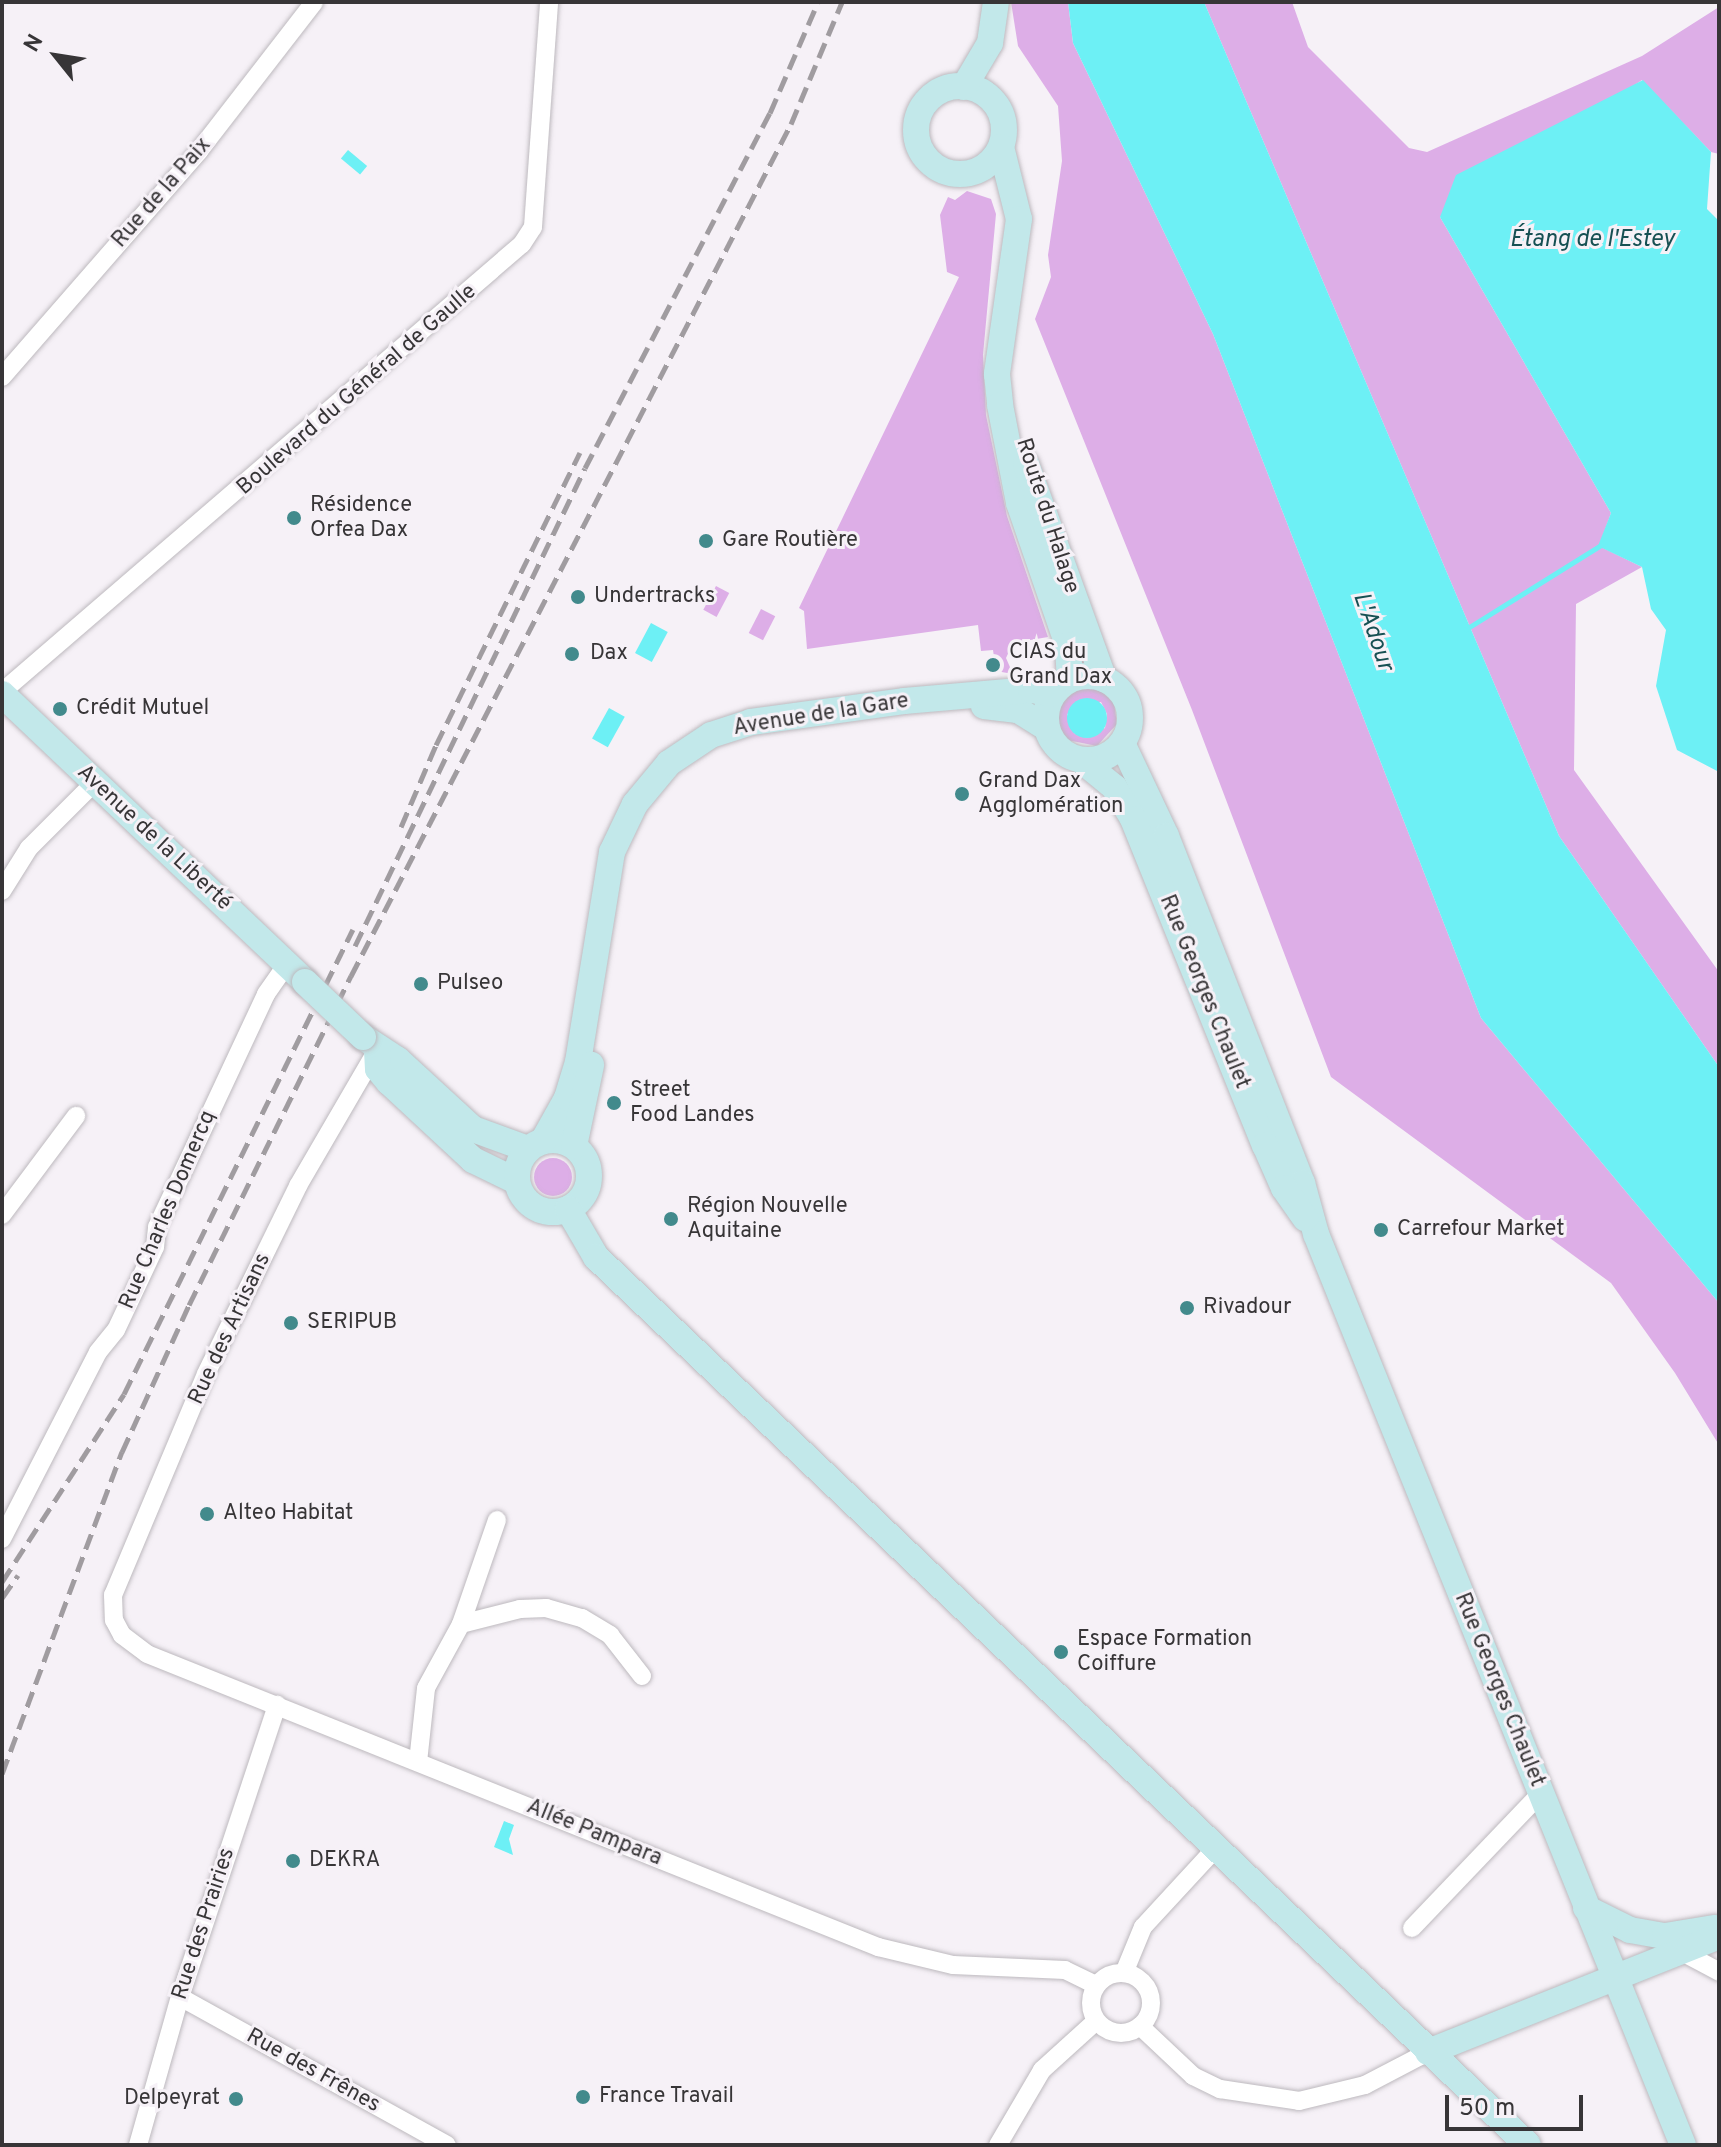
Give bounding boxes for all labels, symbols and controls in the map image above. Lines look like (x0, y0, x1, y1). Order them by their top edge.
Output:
north arrow (16, 16, 96, 96)
text: N (19, 30, 50, 57)
street label: Rue de la Paix (107, 132, 217, 254)
water label: Étang de l'Estey (1510, 227, 1674, 255)
street label: Boulevard du Général de Gaulle (232, 279, 482, 501)
street label: Route du Halage (1009, 435, 1085, 597)
place label: Résidence Orfea Dax (310, 492, 412, 544)
marker: Résidence Orfea Dax (285, 509, 303, 527)
place label: Gare Routière (722, 528, 858, 554)
marker: Gare Routière (697, 532, 715, 550)
place label: Undertracks (594, 584, 715, 610)
marker: Undertracks (569, 588, 587, 606)
water label: L'Adour (1345, 589, 1399, 675)
place label: CIAS du Grand Dax (1009, 639, 1112, 690)
place label: Dax (590, 641, 628, 667)
marker: Dax (561, 643, 583, 665)
marker: CIAS du Grand Dax (984, 656, 1002, 674)
street label: Avenue de la Gare (731, 688, 911, 742)
place label: Crédit Mutuel (76, 696, 209, 722)
marker: Crédit Mutuel (51, 700, 69, 718)
street label: Avenue de la Liberté (71, 759, 237, 917)
place label: Grand Dax Agglomération (978, 768, 1123, 820)
marker: Grand Dax Agglomération (953, 785, 971, 803)
street label: Rue Georges Chaulet (1153, 891, 1255, 1093)
place label: Pulseo (437, 971, 503, 997)
marker: Pulseo (412, 975, 430, 993)
place label: Street Food Landes (630, 1077, 755, 1128)
marker: Street Food Landes (605, 1094, 623, 1112)
street label: Rue Charles Domercq (114, 1107, 222, 1313)
place label: Région Nouvelle Aquitaine (687, 1193, 847, 1244)
marker: Région Nouvelle Aquitaine (662, 1210, 680, 1228)
place label: Carrefour Market (1397, 1217, 1565, 1243)
marker: Carrefour Market (1372, 1221, 1390, 1239)
street label: Rue des Artisans (183, 1249, 277, 1409)
place label: Rivadour (1203, 1295, 1292, 1321)
marker: Rivadour (1178, 1299, 1196, 1317)
place label: SERIPUB (307, 1310, 397, 1336)
marker: SERIPUB (282, 1314, 300, 1332)
place label: Alteo Habitat (223, 1501, 353, 1527)
marker: Alteo Habitat (198, 1505, 216, 1523)
street label: Rue Georges Chaulet (1448, 1589, 1550, 1791)
place label: Espace Formation Coiffure (1077, 1626, 1252, 1678)
marker: Espace Formation Coiffure (1052, 1643, 1070, 1661)
street label: Allée Pampara (522, 1794, 666, 1872)
street label: Rue des Prairies (167, 1845, 241, 2003)
place label: DEKRA (309, 1848, 380, 1874)
marker: DEKRA (284, 1852, 302, 1870)
street label: Rue des Frênes (242, 2023, 384, 2119)
scale bar (1449, 2079, 1587, 2129)
place label: France Travail (599, 2084, 735, 2110)
place label: Delpeyrat (124, 2086, 220, 2112)
marker: France Travail (574, 2088, 592, 2106)
marker: Delpeyrat (227, 2090, 245, 2108)
text: 50 m (1459, 2094, 1515, 2124)

